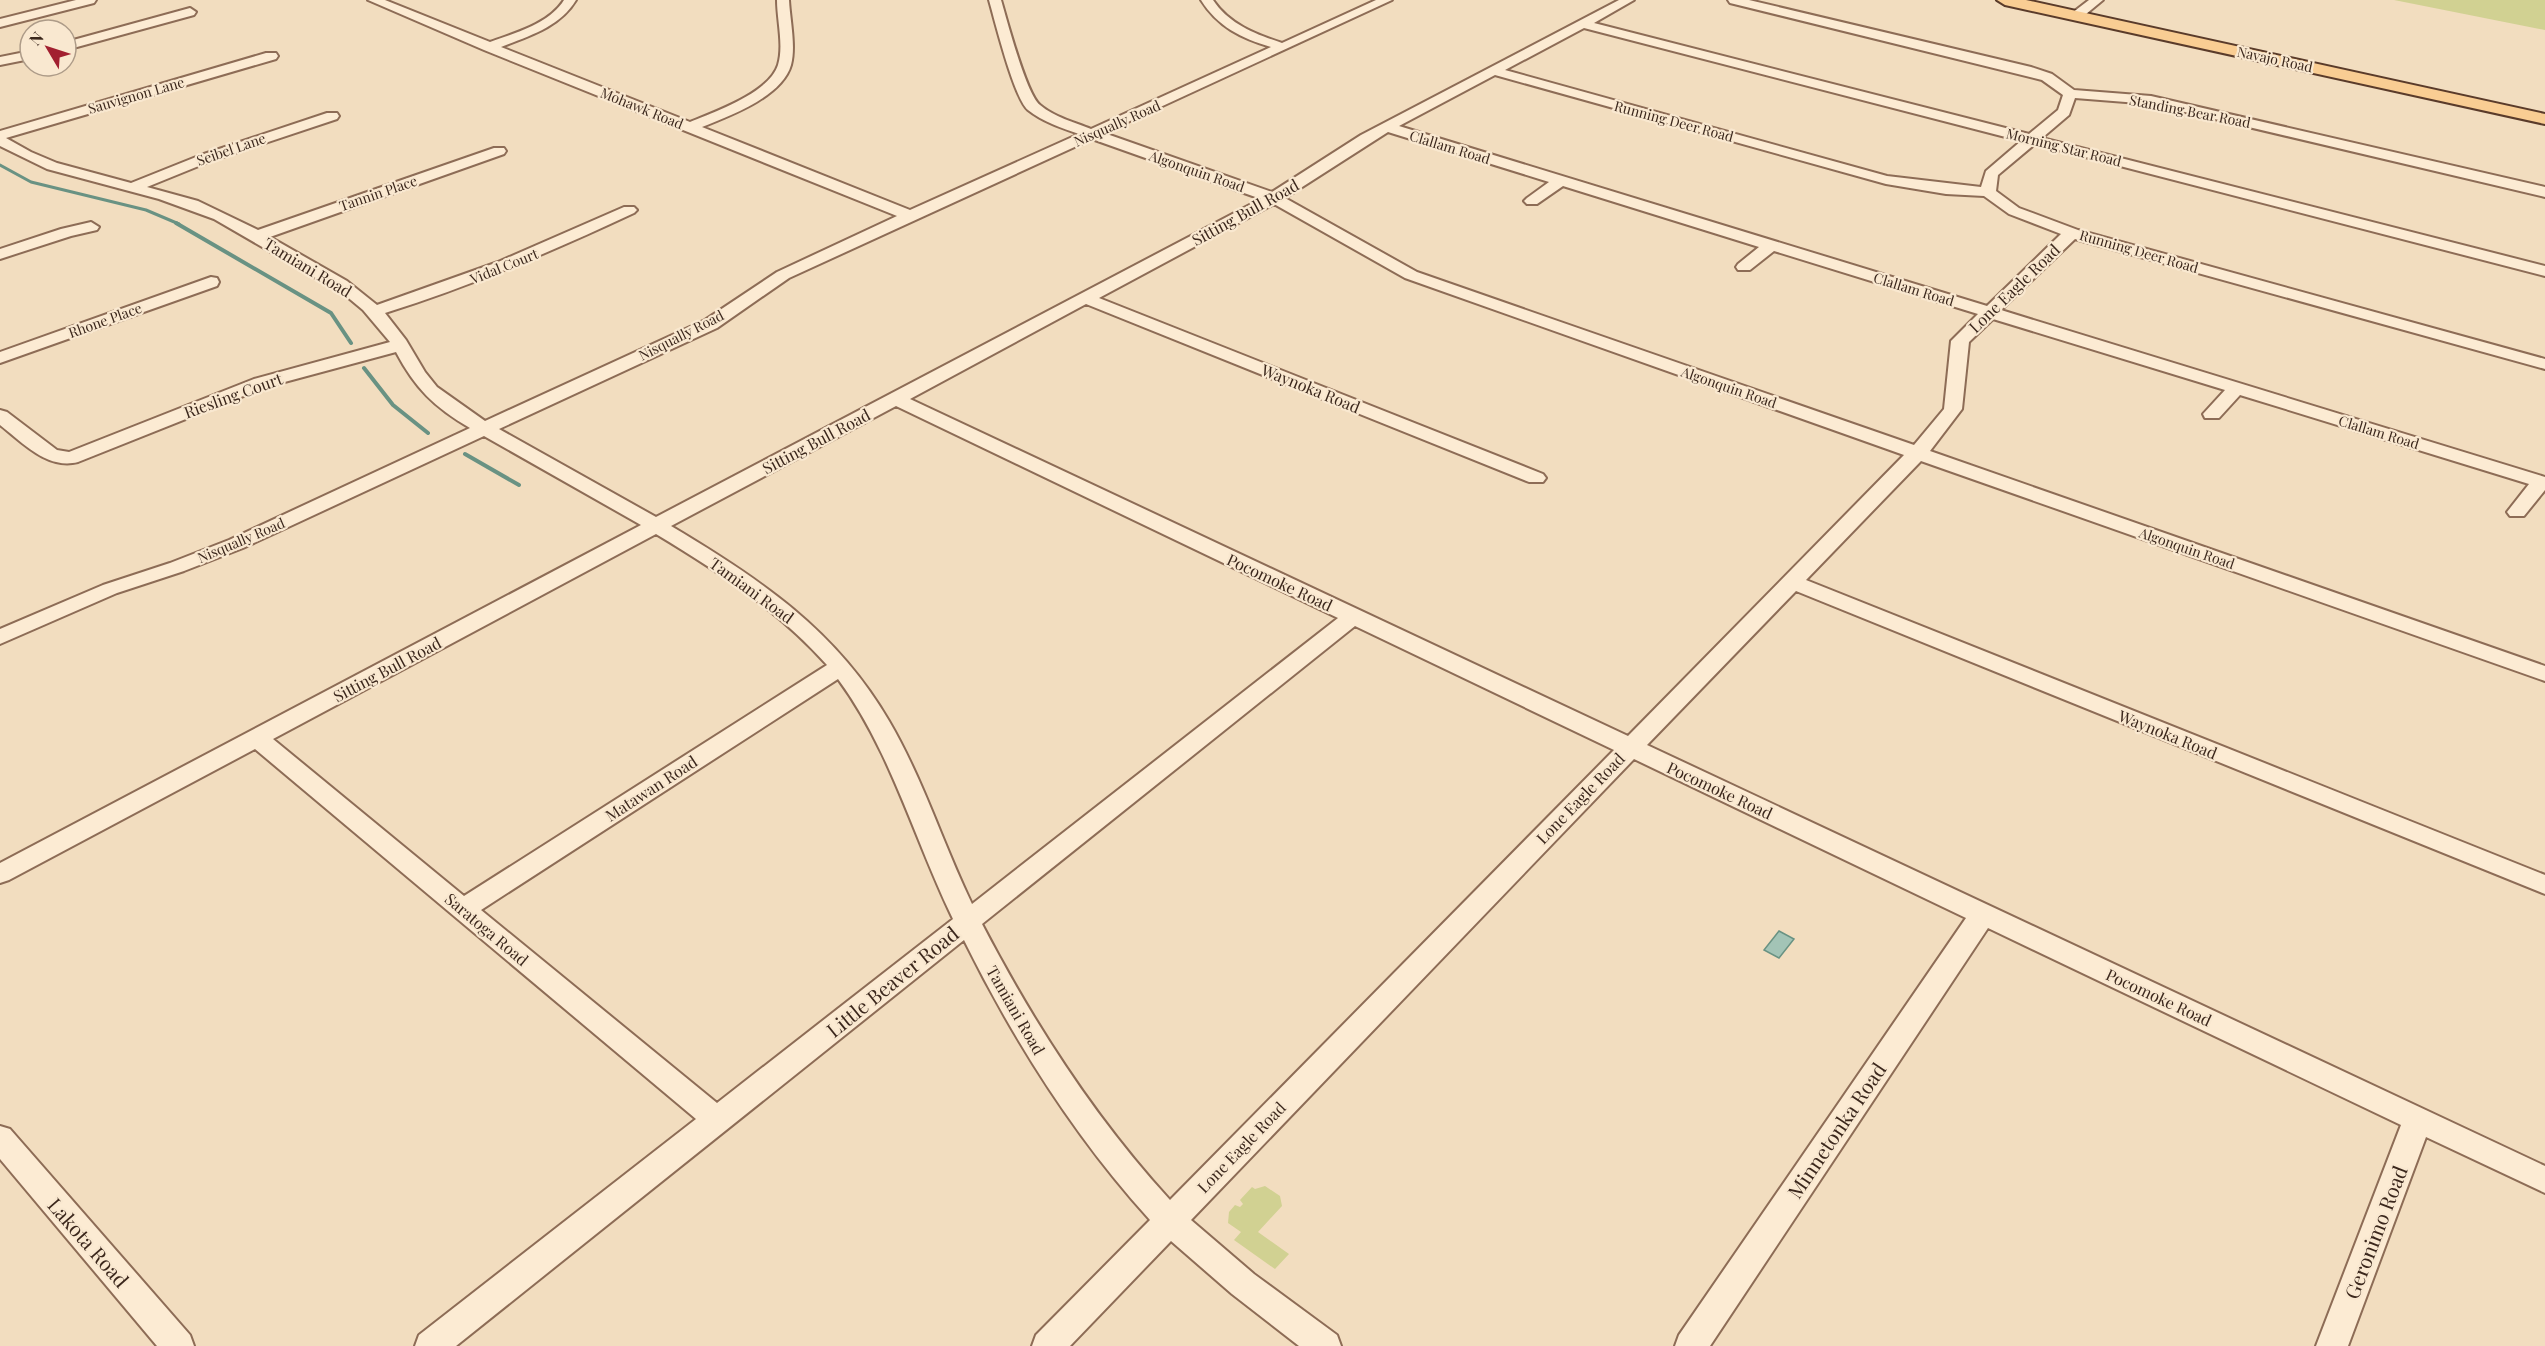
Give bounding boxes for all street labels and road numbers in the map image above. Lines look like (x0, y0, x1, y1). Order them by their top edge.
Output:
street label: Navajo Road (2235, 42, 2315, 76)
street label: Sauvignon Lane (86, 72, 186, 118)
street label: Mohawk Road (598, 83, 686, 133)
street label: Standing Bear Road (2128, 90, 2252, 132)
street label: Nisqually Road (1071, 95, 1163, 151)
street label: Running Deer Road (1612, 96, 1736, 146)
street label: Morning Star Road (2004, 123, 2124, 171)
street label: Clallam Road (1407, 126, 1493, 168)
street label: Seibel Lane (194, 128, 268, 170)
street label: Algonquin Road (1146, 145, 1247, 196)
street label: Tannin Place (337, 171, 419, 215)
street label: Sitting Bull Road (1188, 174, 1302, 250)
street label: Running Deer Road (2077, 225, 2201, 277)
street label: Tamiani Road (260, 232, 356, 302)
street label: Lone Eagle Road (1964, 239, 2064, 337)
street label: Vidal Court (466, 243, 542, 289)
street label: Clallam Road (1871, 268, 1957, 310)
street label: Rhone Place (66, 298, 144, 342)
street label: Nisqually Road (635, 305, 727, 365)
street label: Waynoka Road (1258, 358, 1363, 417)
street label: Algonquin Road (1678, 361, 1779, 412)
street label: Riesling Court (181, 367, 285, 423)
street label: Sitting Bull Road (758, 404, 874, 478)
street label: Clallam Road (2336, 411, 2422, 453)
street label: Nisqually Road (194, 513, 288, 567)
street label: Algonquin Road (2136, 522, 2237, 573)
street label: Pocomoke Road (1224, 548, 1336, 616)
street label: Tamiani Road (706, 552, 798, 628)
street label: Sitting Bull Road (329, 632, 445, 706)
street label: Waynoka Road (2115, 704, 2220, 763)
street label: Lone Eagle Road (1531, 748, 1629, 848)
street label: Matawan Road (601, 750, 701, 826)
street label: Pocomoke Road (1664, 756, 1776, 824)
street label: Saratoga Road (441, 888, 533, 970)
street label: Little Beaver Road (820, 919, 964, 1043)
street label: Tamiani Road (982, 962, 1050, 1058)
street label: Pocomoke Road (2103, 963, 2215, 1031)
street label: Minnetonka Road (1781, 1057, 1892, 1203)
street label: Lone Eagle Road (1192, 1097, 1290, 1197)
street label: Geronimo Road (2337, 1161, 2413, 1302)
street label: Lakota Road (43, 1191, 136, 1293)

